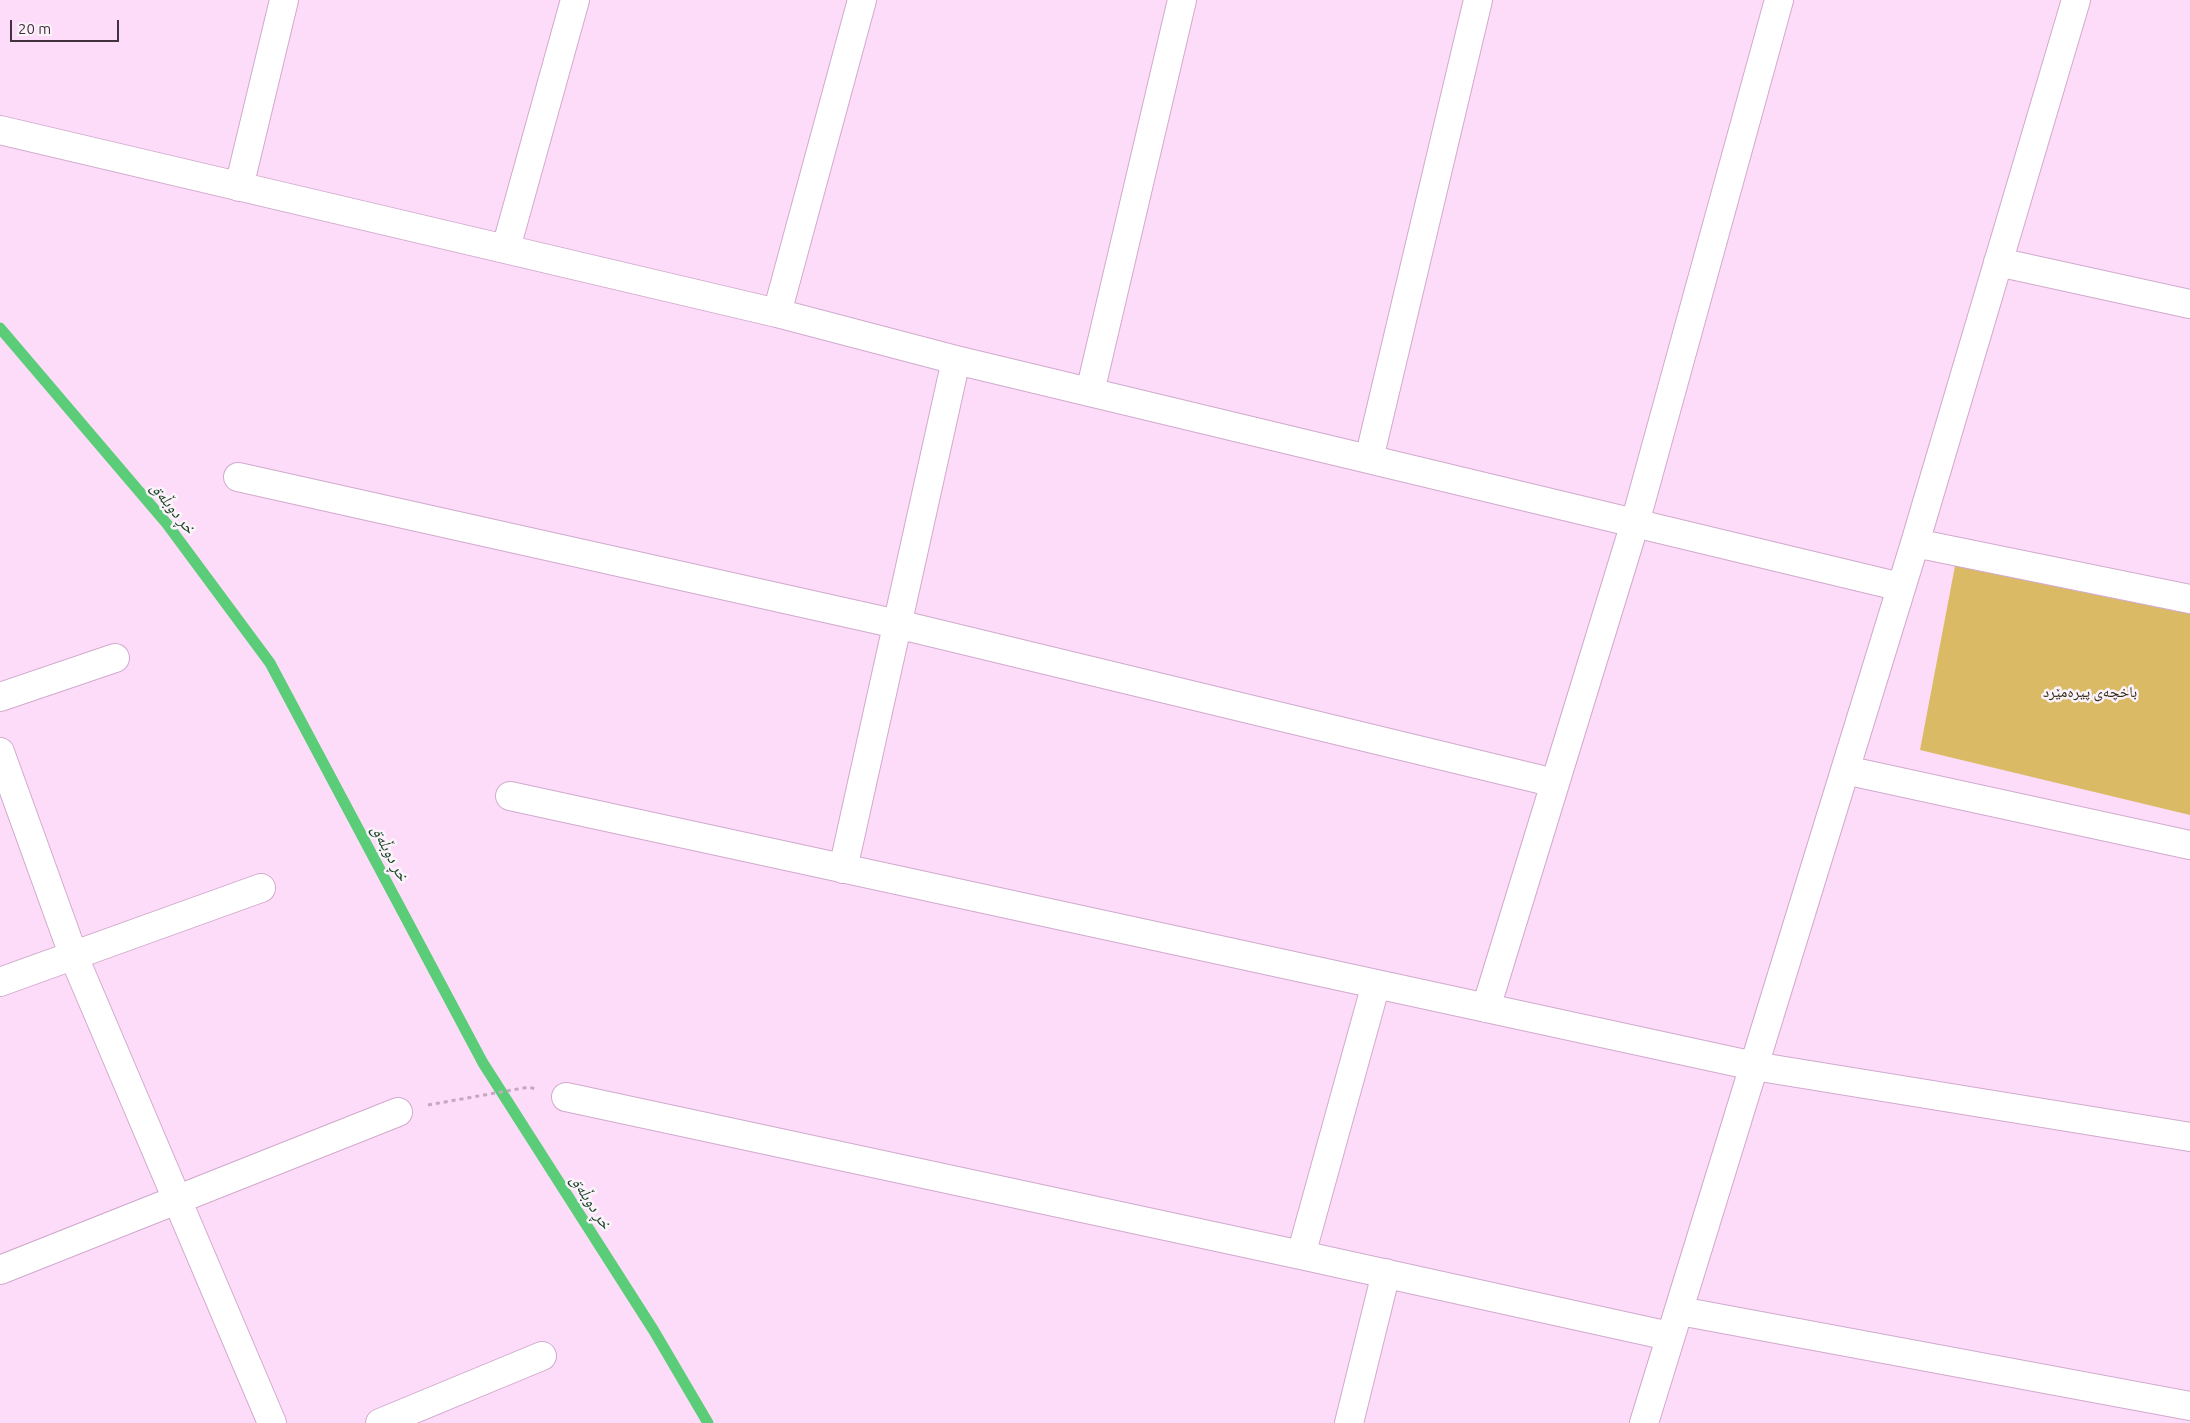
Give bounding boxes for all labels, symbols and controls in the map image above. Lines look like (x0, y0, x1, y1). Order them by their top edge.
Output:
scale bar (12, 10, 121, 42)
text: 20 m (18, 20, 51, 37)
water label: خڕ دوبڵەق (147, 478, 199, 538)
park label: باخچەی پیرەمێرد (2043, 683, 2137, 701)
water label: خڕ دوبڵەق (367, 822, 413, 884)
water label: خڕ دوبڵەق (567, 1171, 615, 1233)

